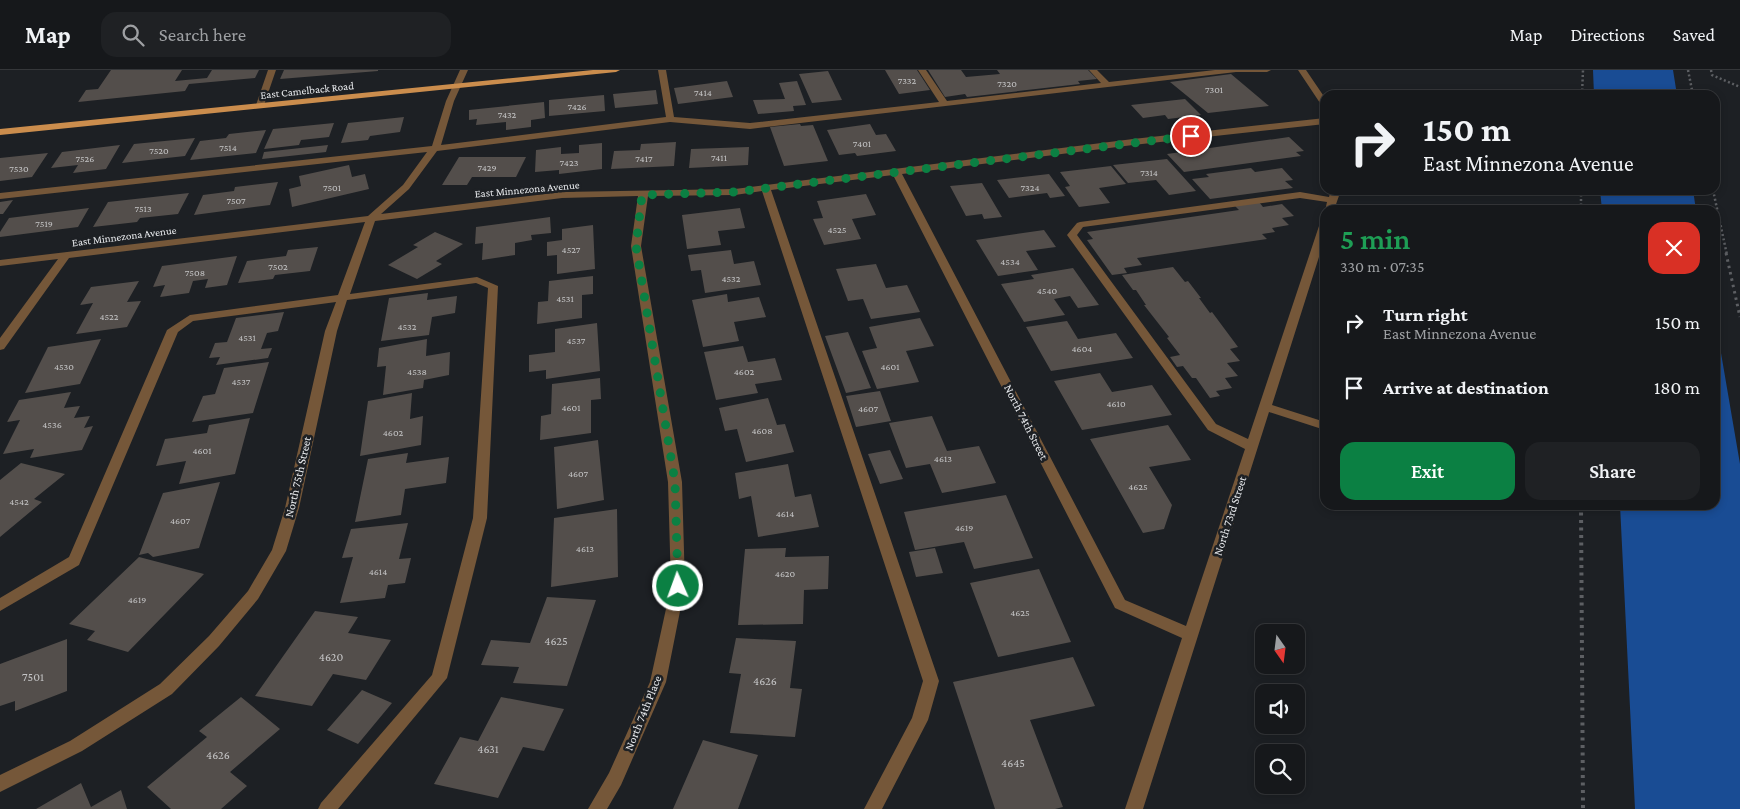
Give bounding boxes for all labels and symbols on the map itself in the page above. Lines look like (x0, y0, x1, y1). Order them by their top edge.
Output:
house number: 7332 (898, 75, 917, 86)
house number: 7320 (997, 78, 1017, 89)
street label: East Camelback Road (260, 79, 355, 101)
house number: 7301 (1205, 84, 1223, 95)
house number: 7414 (694, 87, 712, 98)
house number: 7426 (567, 101, 587, 112)
house number: 7432 (498, 109, 517, 120)
pin (1170, 115, 1212, 157)
house number: 7401 (853, 138, 871, 149)
house number: 7514 (219, 142, 237, 153)
house number: 7520 (149, 145, 169, 156)
house number: 7411 (711, 152, 727, 163)
house number: 7526 (76, 153, 94, 164)
house number: 7417 (635, 153, 653, 164)
house number: 7423 (560, 157, 579, 168)
house number: 7429 (477, 162, 497, 173)
house number: 7530 (9, 163, 29, 174)
house number: 7314 (1140, 167, 1158, 178)
street label: East Minnezona Avenue (474, 178, 580, 200)
house number: 7501 (323, 182, 341, 193)
house number: 7324 (1020, 182, 1040, 193)
house number: 7507 (226, 195, 246, 206)
house number: 7513 (134, 203, 152, 214)
house number: 7519 (35, 218, 53, 229)
street label: East Minnezona Avenue (71, 224, 177, 248)
house number: 4525 (827, 224, 847, 235)
house number: 4527 (562, 244, 581, 255)
house number: 4534 (1000, 256, 1020, 267)
house number: 7502 (268, 261, 288, 272)
house number: 7508 (185, 267, 205, 278)
house number: 4532 (721, 273, 741, 284)
house number: 4540 (1037, 285, 1058, 296)
house number: 4531 (556, 293, 574, 304)
house number: 4522 (99, 311, 119, 322)
house number: 4532 (397, 321, 417, 332)
house number: 4531 (238, 332, 256, 343)
house number: 4537 (567, 335, 586, 346)
house number: 4604 (1072, 343, 1092, 354)
house number: 4530 (54, 361, 74, 372)
house number: 4601 (880, 361, 900, 372)
house number: 4538 (407, 366, 427, 377)
house number: 4602 (734, 366, 754, 377)
house number: 4537 (232, 376, 251, 387)
street label: North 74th Street (1001, 382, 1051, 463)
house number: 4610 (1106, 398, 1126, 409)
house number: 4601 (561, 402, 581, 413)
house number: 4607 (858, 403, 878, 414)
house number: 4536 (42, 419, 62, 430)
house number: 4608 (751, 425, 773, 436)
house number: 4602 (383, 427, 403, 438)
street label: North 75th Street (282, 434, 314, 519)
house number: 4601 (192, 445, 212, 456)
house number: 4613 (934, 453, 952, 464)
house number: 4607 (568, 468, 588, 479)
street label: North 73rd Street (1211, 474, 1250, 557)
house number: 4625 (1128, 481, 1148, 492)
house number: 4542 (9, 496, 29, 507)
house number: 4614 (776, 508, 794, 519)
house number: 4607 (170, 515, 190, 526)
house number: 4619 (955, 522, 973, 533)
house number: 4613 (576, 543, 594, 554)
position arrow (651, 559, 703, 611)
house number: 4614 (369, 566, 387, 577)
house number: 4620 (775, 568, 796, 579)
house number: 4619 (128, 594, 146, 605)
house number: 4625 (1010, 607, 1030, 618)
north arrow (1255, 624, 1305, 674)
house number: 4625 (544, 634, 568, 648)
house number: 4620 (319, 650, 343, 664)
house number: 7501 (22, 670, 44, 684)
street label: North 74th Place (622, 673, 664, 753)
house number: 4626 (753, 674, 777, 688)
house number: 4631 (477, 742, 499, 756)
house number: 4626 (206, 748, 230, 762)
house number: 4645 (1001, 756, 1025, 770)

